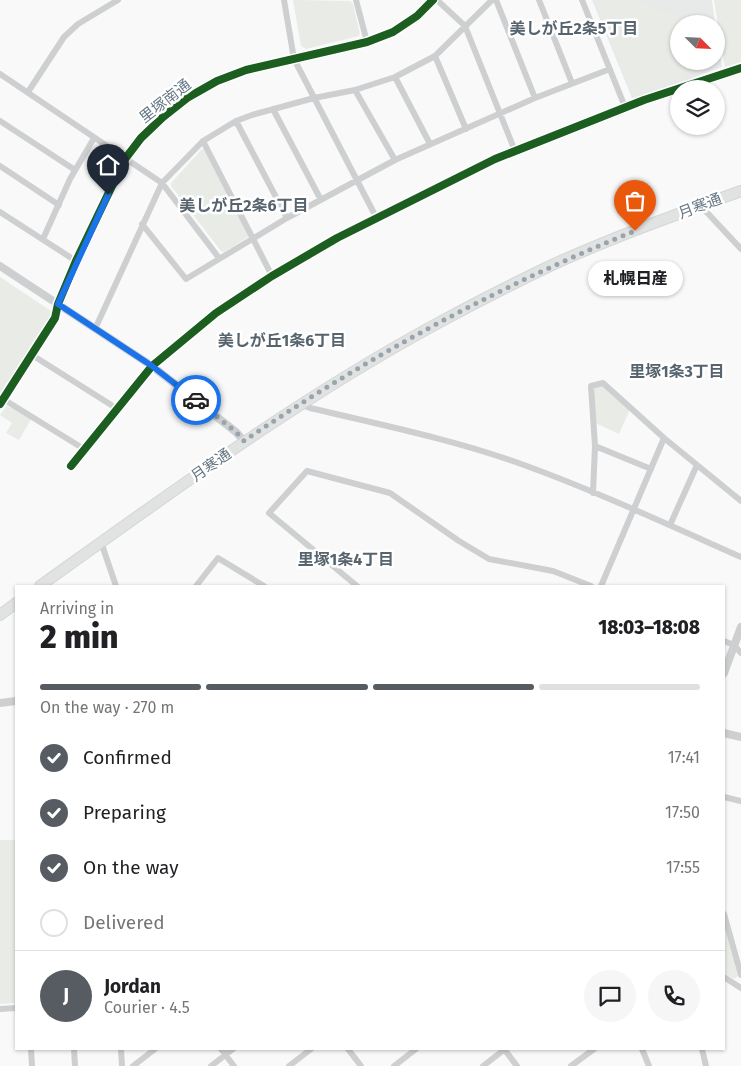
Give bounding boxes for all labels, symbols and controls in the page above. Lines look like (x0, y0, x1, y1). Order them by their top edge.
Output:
north arrow (670, 15, 725, 70)
map controls (670, 15, 725, 135)
district label: 美しが丘2条5丁目 (510, 19, 638, 38)
street label: 里塚南通 (136, 75, 194, 127)
button: layers (670, 80, 725, 135)
pin (87, 144, 129, 195)
icon: home (94, 151, 122, 179)
pin (614, 180, 656, 231)
icon: bag (621, 187, 649, 215)
street label: 月寒通 (676, 190, 724, 222)
district label: 美しが丘2条6丁目 (179, 196, 309, 215)
callout: 札幌日産 (588, 261, 682, 296)
text: 札幌日産 (603, 269, 668, 288)
district label: 美しが丘1条6丁目 (218, 331, 346, 350)
district label: 里塚1条3丁目 (629, 362, 725, 381)
courier (171, 375, 221, 425)
icon: car (182, 386, 210, 414)
street label: 月寒通 (187, 445, 235, 485)
district label: 里塚1条4丁目 (298, 550, 394, 569)
text: Arriving in (40, 599, 114, 618)
text: 18:03–18:08 (598, 616, 700, 639)
text: 2 min (40, 618, 118, 656)
text: On the way · 270 m (40, 698, 174, 717)
icon: check (40, 744, 68, 772)
text: Confirmed (83, 746, 172, 769)
text: 17:41 (668, 748, 700, 767)
icon: check (40, 799, 68, 827)
text: Preparing (83, 801, 166, 824)
text: 17:50 (665, 803, 700, 822)
icon: check (40, 854, 68, 882)
text: On the way (83, 856, 179, 879)
text: 17:55 (666, 858, 700, 877)
text: Delivered (83, 911, 165, 934)
button: chat (584, 970, 636, 1022)
button: phone (648, 970, 700, 1022)
text: Jordan (104, 975, 161, 998)
text: J (63, 984, 69, 1007)
text: Courier · 4.5 (104, 998, 190, 1017)

